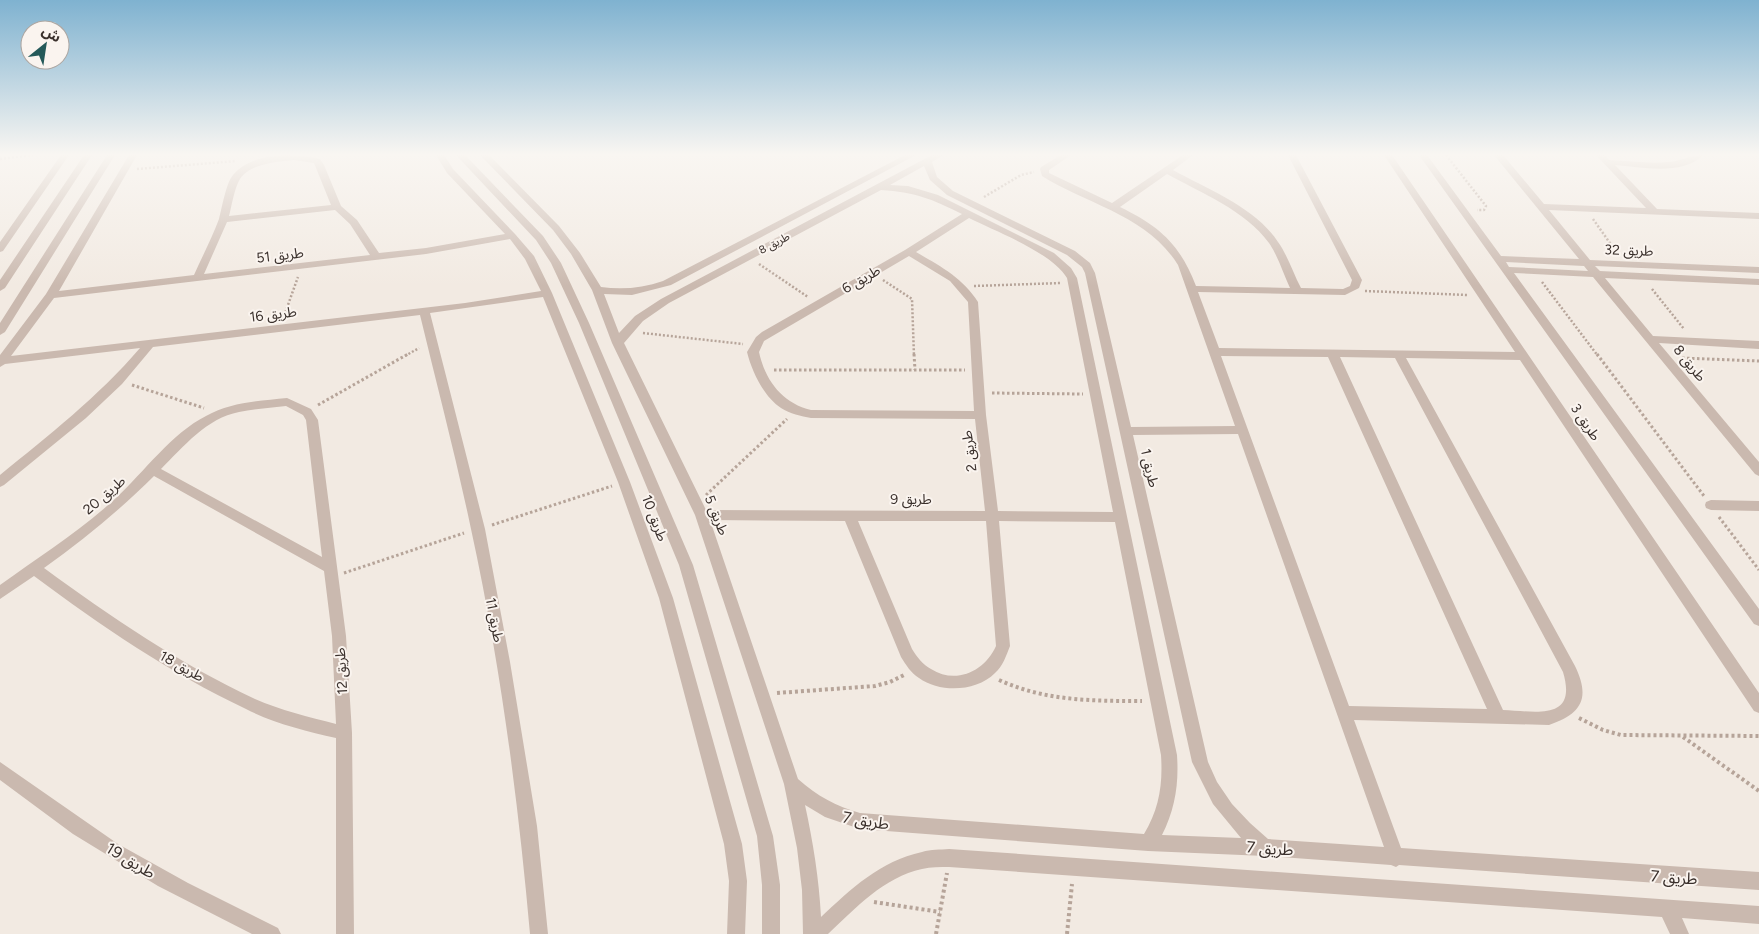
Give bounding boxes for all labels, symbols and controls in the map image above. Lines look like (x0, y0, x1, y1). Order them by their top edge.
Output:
north arrow (20, 20, 70, 70)
text: ش (39, 22, 64, 46)
street label: طريق 8 (757, 230, 792, 257)
street label: طريق 32 (1604, 241, 1654, 261)
street label: طريق 51 (255, 244, 305, 268)
street label: طريق 6 (839, 262, 884, 298)
street label: طريق 16 (249, 303, 298, 327)
street label: طريق 8 (1669, 342, 1709, 386)
street label: طريق 3 (1566, 400, 1604, 445)
street label: طريق 2 (959, 429, 981, 473)
street label: طريق 1 (1136, 447, 1162, 489)
street label: طريق 20 (80, 472, 130, 519)
street label: طريق 9 (890, 491, 932, 509)
street label: طريق 10 (637, 493, 671, 544)
street label: طريق 5 (700, 493, 732, 538)
street label: طريق 11 (481, 596, 507, 644)
street label: طريق 18 (156, 647, 207, 686)
street label: طريق 12 (332, 647, 352, 695)
street label: طريق 7 (841, 807, 891, 835)
street label: طريق 7 (1246, 837, 1294, 861)
street label: طريق 19 (102, 838, 159, 883)
street label: طريق 7 (1650, 866, 1698, 890)

